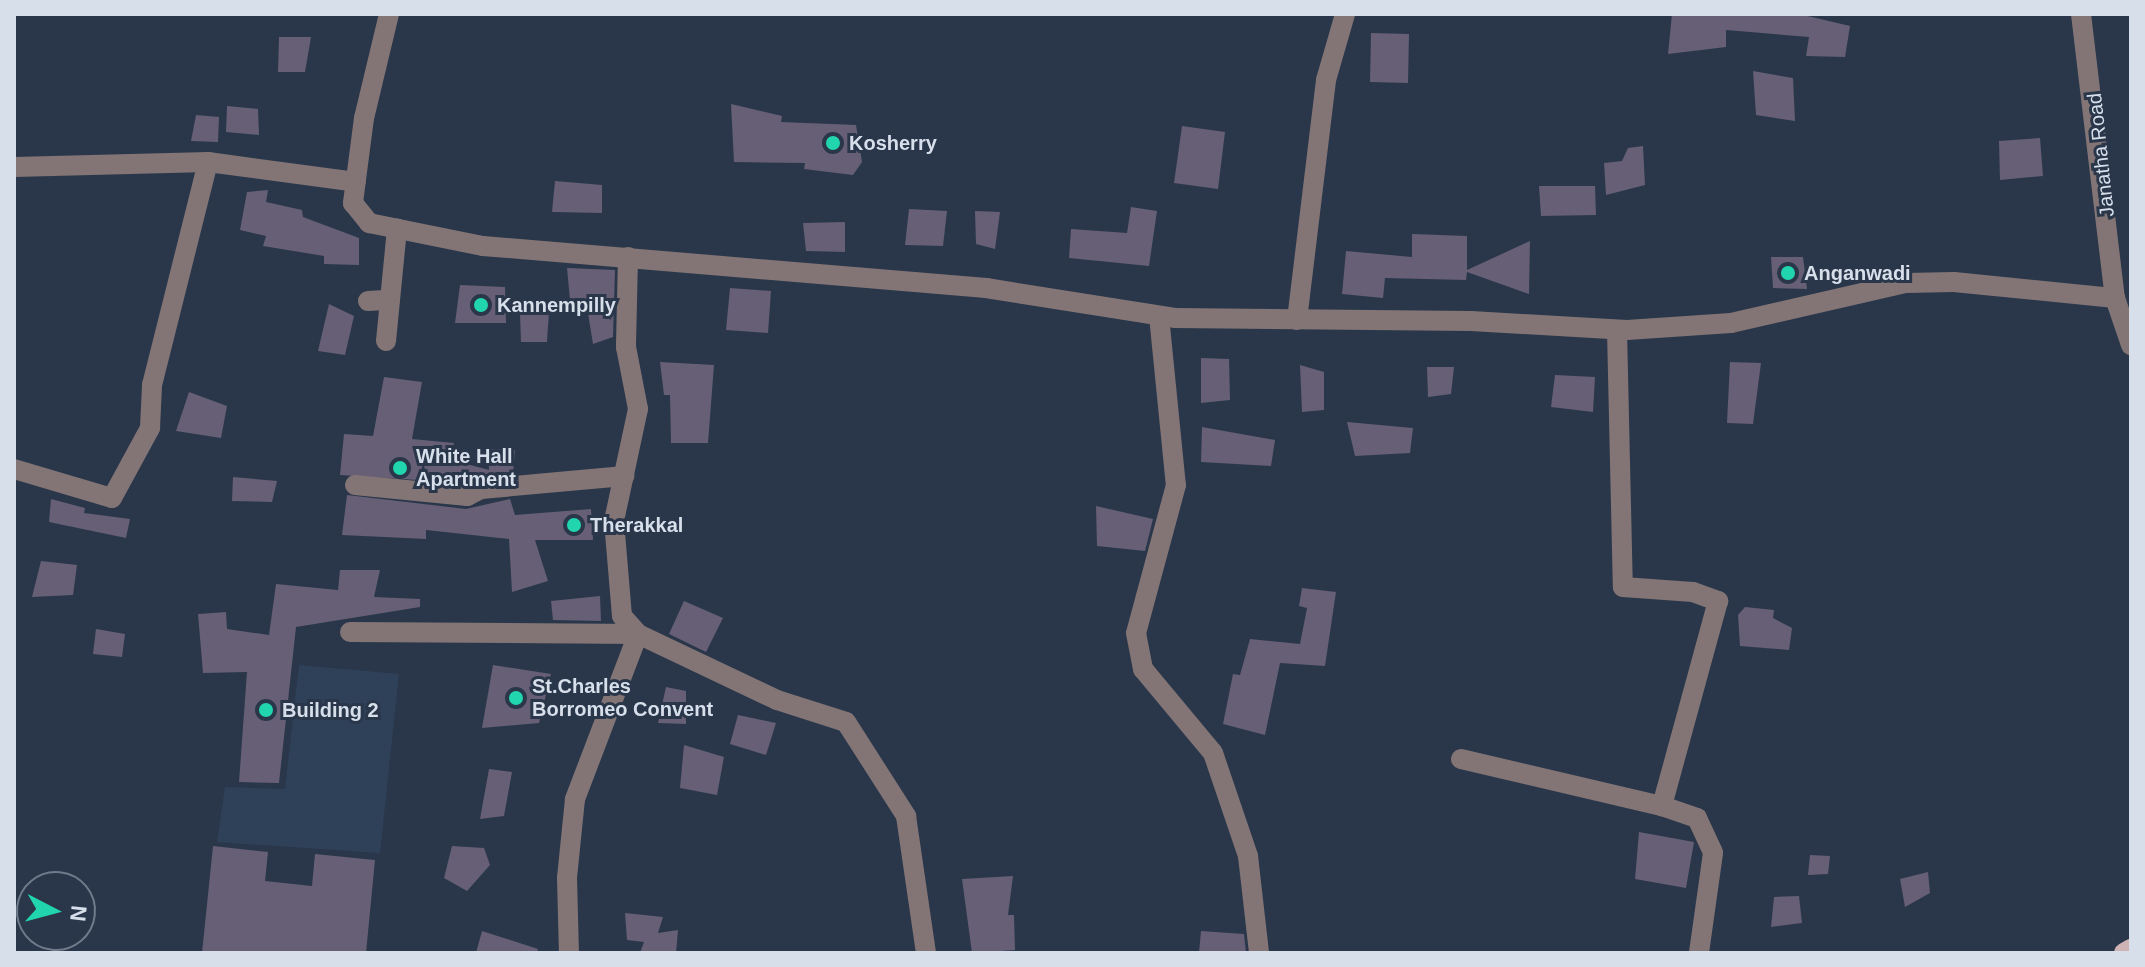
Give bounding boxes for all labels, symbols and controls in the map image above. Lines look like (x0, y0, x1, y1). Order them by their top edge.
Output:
street label: Janatha Road (2083, 92, 2119, 218)
place label: Kosherry (849, 131, 937, 155)
marker: Kosherry (824, 134, 842, 152)
place label: Anganwadi (1804, 261, 1911, 285)
marker: Anganwadi (1779, 264, 1797, 282)
place label: Kannempilly (497, 293, 616, 317)
marker: Kannempilly (472, 296, 490, 314)
place label: White Hall Apartment (416, 444, 516, 491)
marker: White Hall Apartment (391, 459, 409, 477)
place label: Therakkal (590, 513, 683, 537)
marker: Therakkal (565, 516, 583, 534)
place label: St.Charles Borromeo Convent (532, 674, 713, 721)
marker: St.Charles Borromeo Convent (507, 689, 525, 707)
place label: Building 2 (282, 698, 379, 722)
marker: Building 2 (257, 701, 275, 719)
north arrow (16, 871, 96, 951)
text: N (65, 904, 92, 923)

